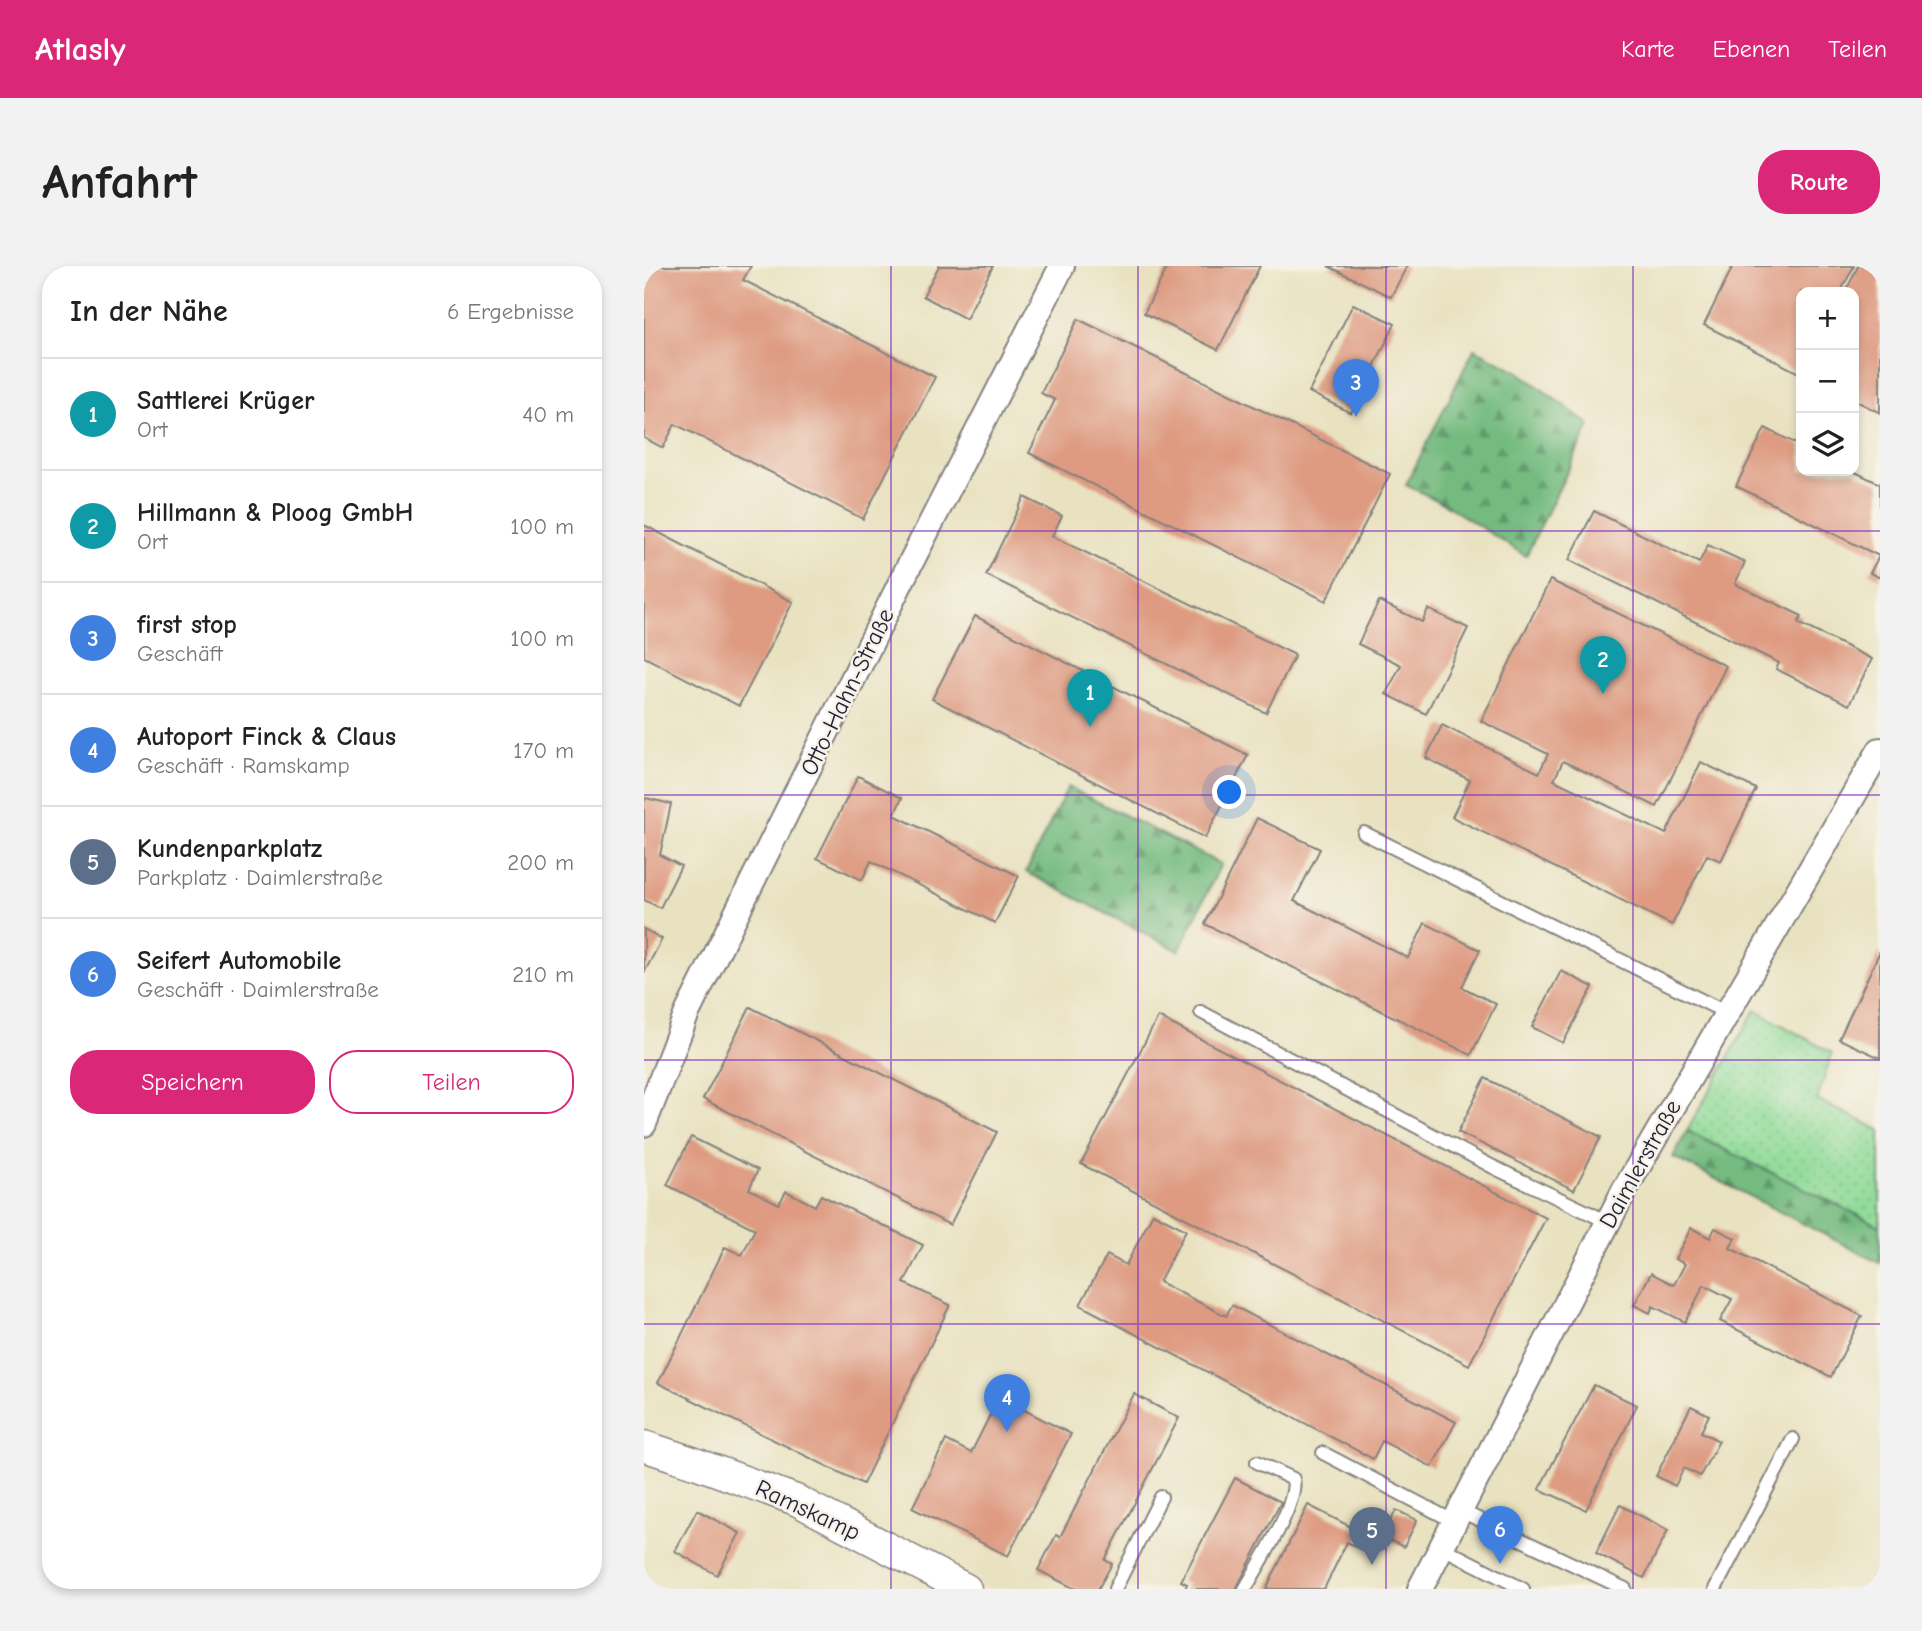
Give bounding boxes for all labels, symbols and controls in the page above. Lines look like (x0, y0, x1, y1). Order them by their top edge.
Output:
text: Atlasly (35, 30, 126, 68)
text: Karte (1621, 35, 1674, 63)
text: Ebenen (1712, 35, 1790, 63)
text: Teilen (1828, 35, 1887, 63)
button: Route (1758, 150, 1880, 214)
text: Anfahrt (42, 154, 197, 210)
map controls (1796, 287, 1859, 476)
button: + (1796, 287, 1859, 350)
text: In der Nähe (70, 294, 228, 329)
text: 6 Ergebnisse (447, 298, 574, 325)
button: − (1796, 350, 1859, 413)
pin: 3 (1333, 359, 1379, 417)
text: Sattlerei Krüger (137, 386, 314, 416)
text: 1 (88, 401, 98, 428)
text: 40 m (522, 401, 574, 428)
button: layers (1796, 413, 1859, 476)
text: Ort (137, 416, 168, 443)
text: Hillmann & Ploog GmbH (137, 498, 413, 528)
text: 2 (87, 513, 99, 540)
text: 100 m (510, 513, 574, 540)
text: Ort (137, 528, 168, 555)
street label: Otto-Hahn-Straße (794, 604, 900, 780)
text: first stop (137, 610, 237, 640)
text: 3 (87, 625, 99, 652)
text: 100 m (510, 625, 574, 652)
pin: 2 (1580, 636, 1626, 694)
text: Geschäft (137, 640, 223, 667)
pin: 1 (1067, 669, 1113, 727)
text: Autoport Finck & Claus (137, 722, 396, 752)
text: 4 (88, 737, 98, 764)
text: 170 m (513, 737, 574, 764)
text: Geschäft · Ramskamp (137, 752, 350, 779)
your location (1212, 775, 1246, 809)
text: Kundenparkplatz (137, 834, 322, 864)
text: 5 (87, 849, 99, 876)
text: 200 m (507, 849, 574, 876)
text: Parkplatz · Daimlerstraße (137, 864, 383, 891)
text: Seifert Automobile (137, 946, 341, 976)
text: 6 (87, 961, 99, 988)
text: 210 m (512, 961, 574, 988)
text: Geschäft · Daimlerstraße (137, 976, 379, 1003)
button: Speichern (70, 1050, 315, 1114)
button: Teilen (329, 1050, 574, 1114)
street label: Daimlerstraße (1593, 1095, 1687, 1233)
pin: 4 (984, 1374, 1030, 1432)
street label: Ramskamp (751, 1474, 865, 1546)
pin: 6 (1477, 1506, 1523, 1564)
pin: 5 (1349, 1507, 1395, 1565)

